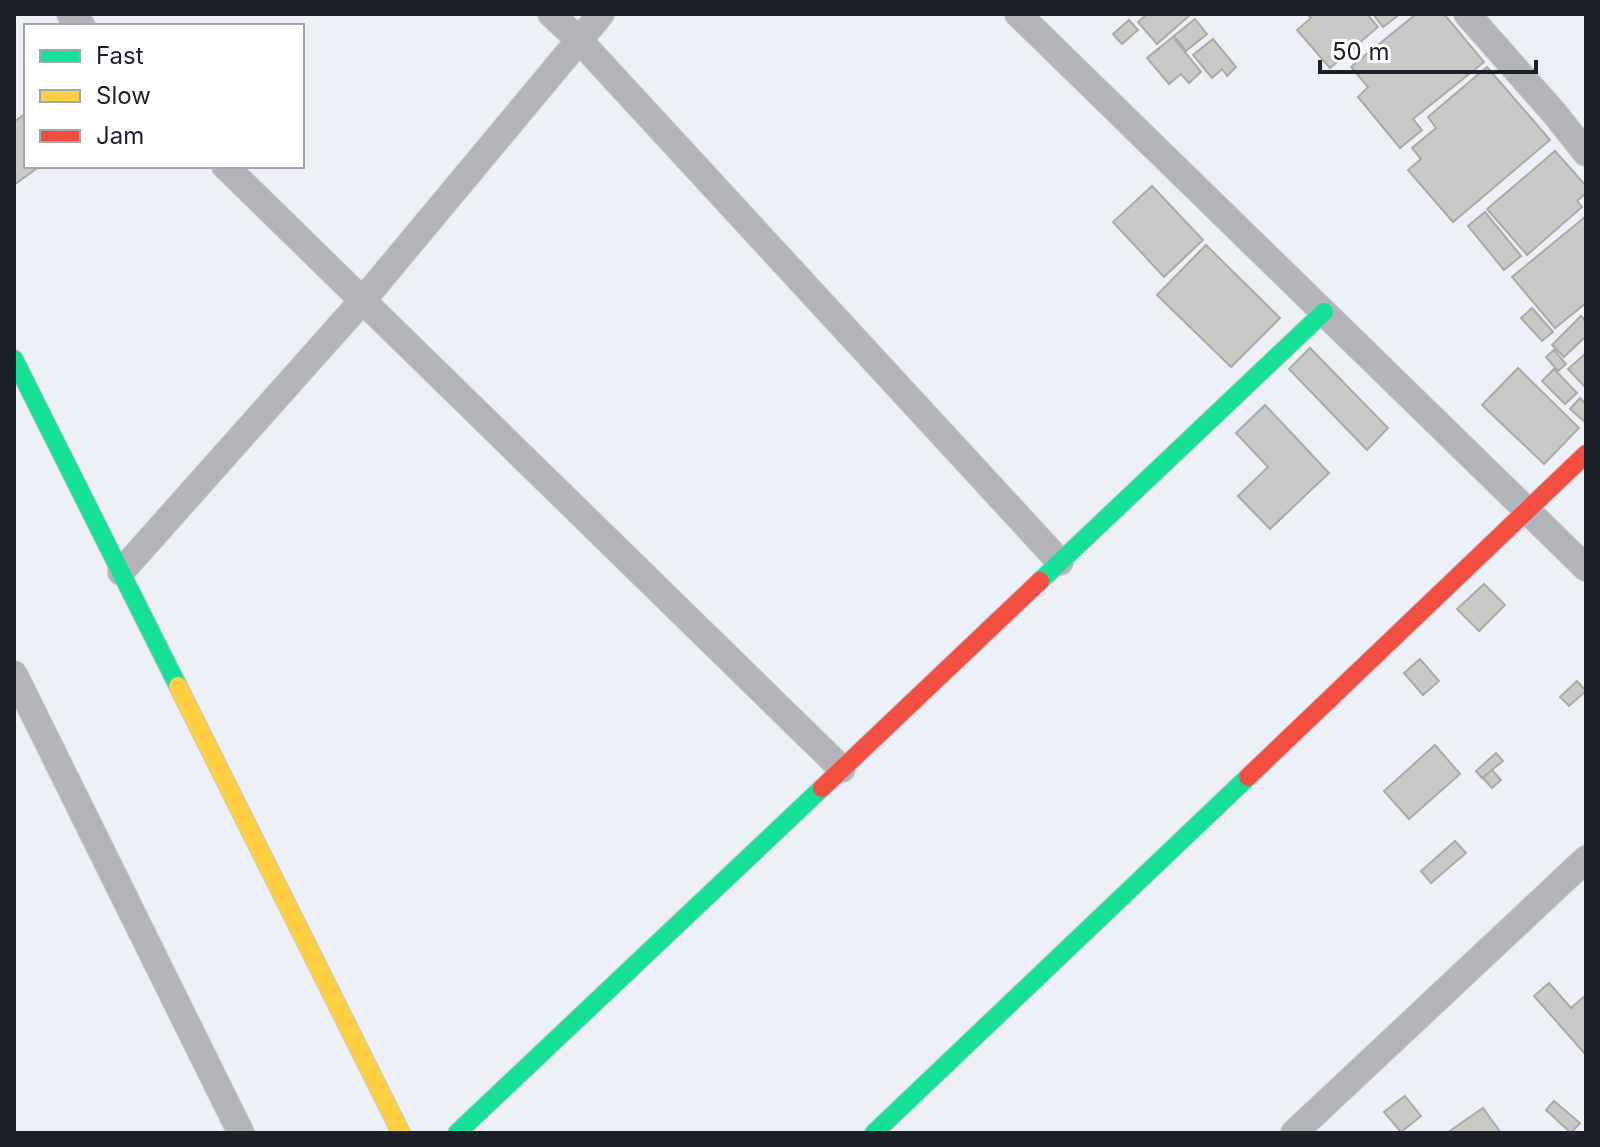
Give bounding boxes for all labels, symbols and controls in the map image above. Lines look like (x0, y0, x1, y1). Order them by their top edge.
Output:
legend (24, 24, 304, 168)
scale bar (1320, 24, 1536, 74)
text: 50 m (1332, 37, 1390, 66)
text: Fast (96, 41, 144, 70)
text: Slow (96, 81, 151, 110)
text: Jam (96, 121, 144, 150)

